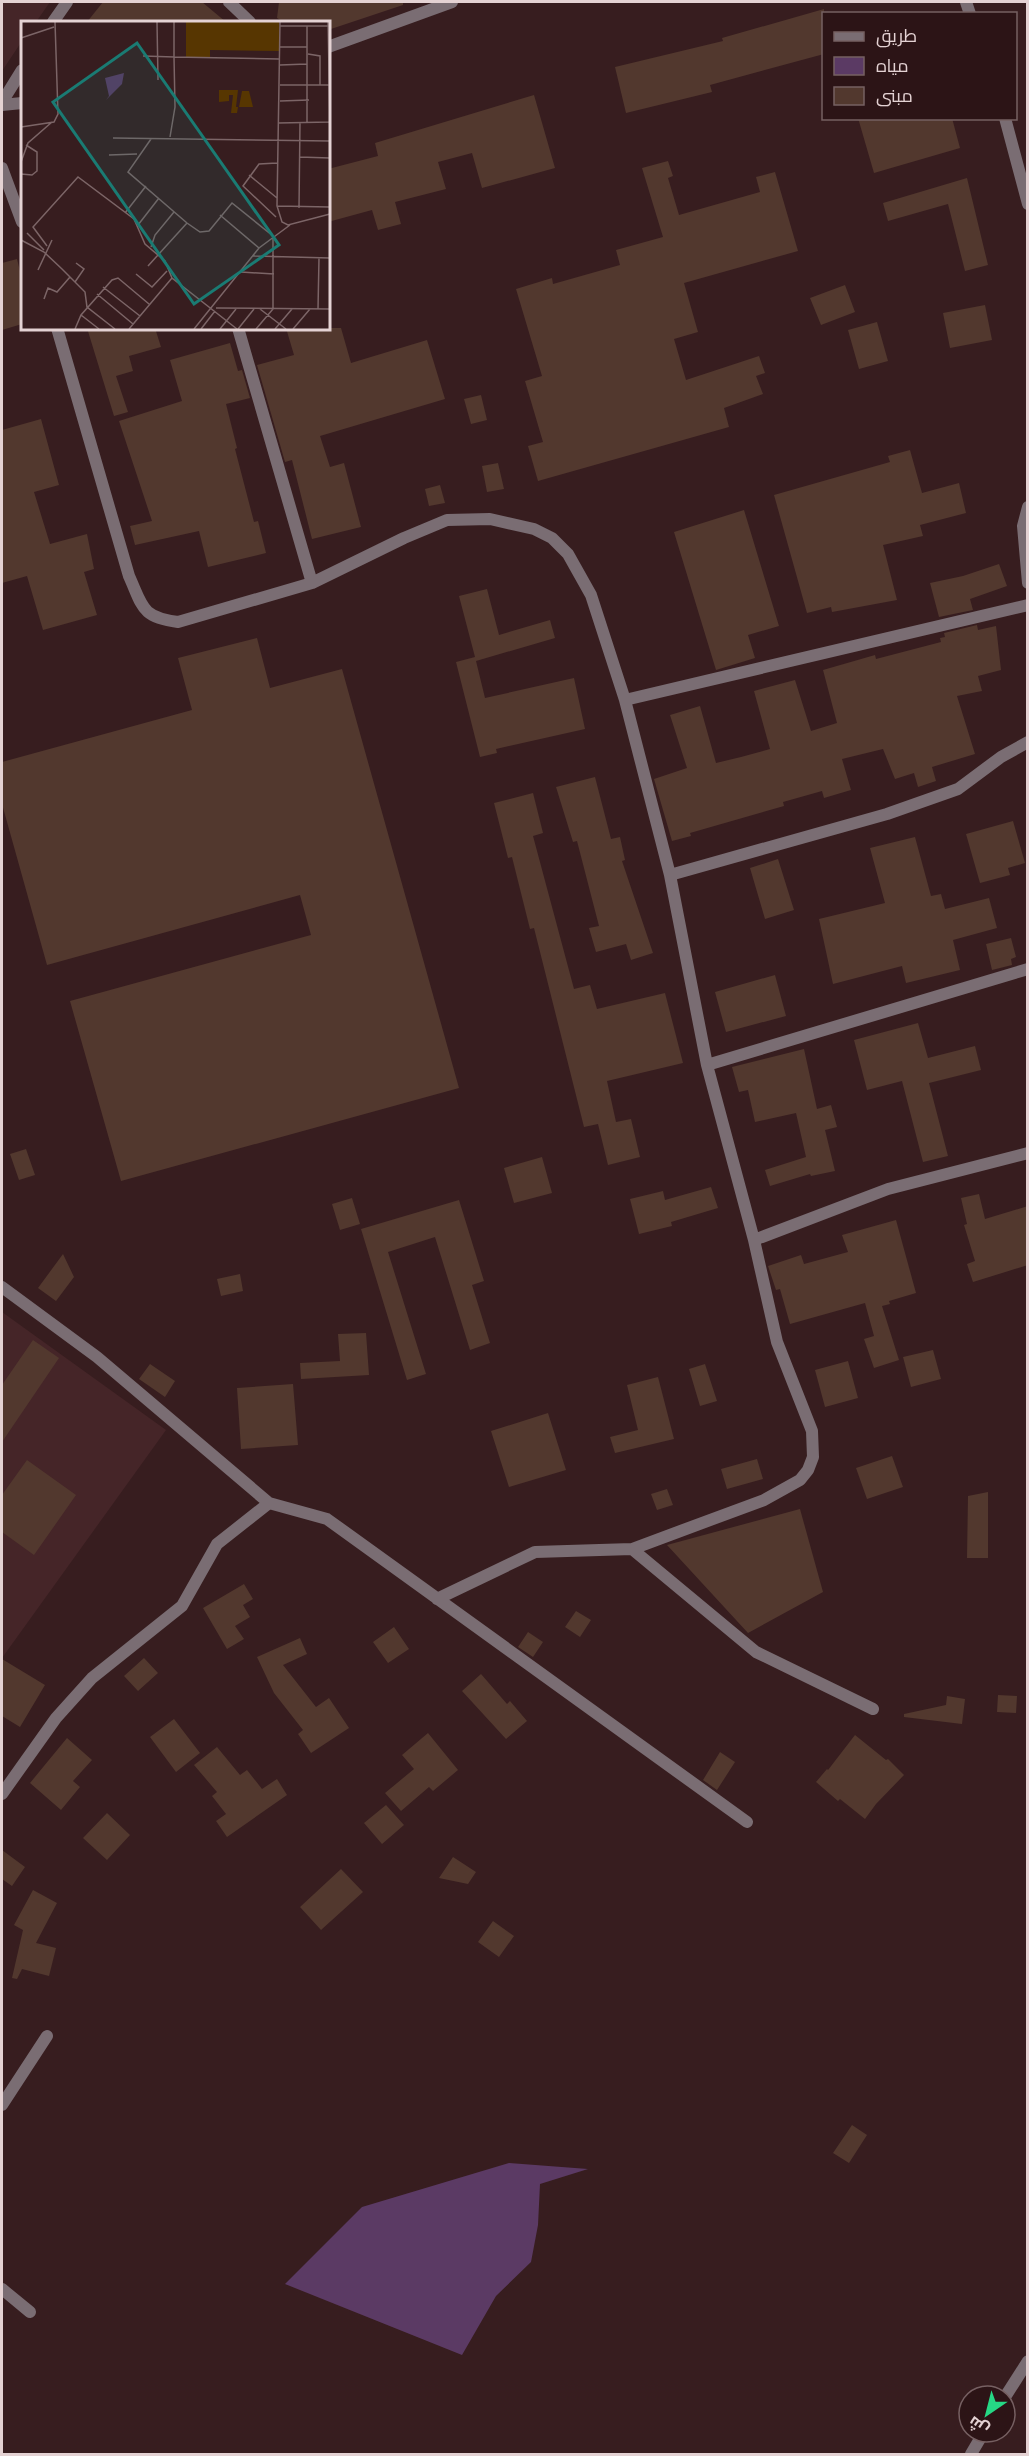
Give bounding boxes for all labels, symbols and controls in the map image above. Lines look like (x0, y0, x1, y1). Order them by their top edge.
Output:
legend (822, 12, 1017, 120)
inset map (21, 21, 330, 330)
text: طريق (876, 25, 917, 48)
text: مياه (876, 55, 909, 76)
text: مبنى (876, 85, 913, 107)
north arrow (957, 2384, 1017, 2444)
text: ش (965, 2412, 993, 2440)

